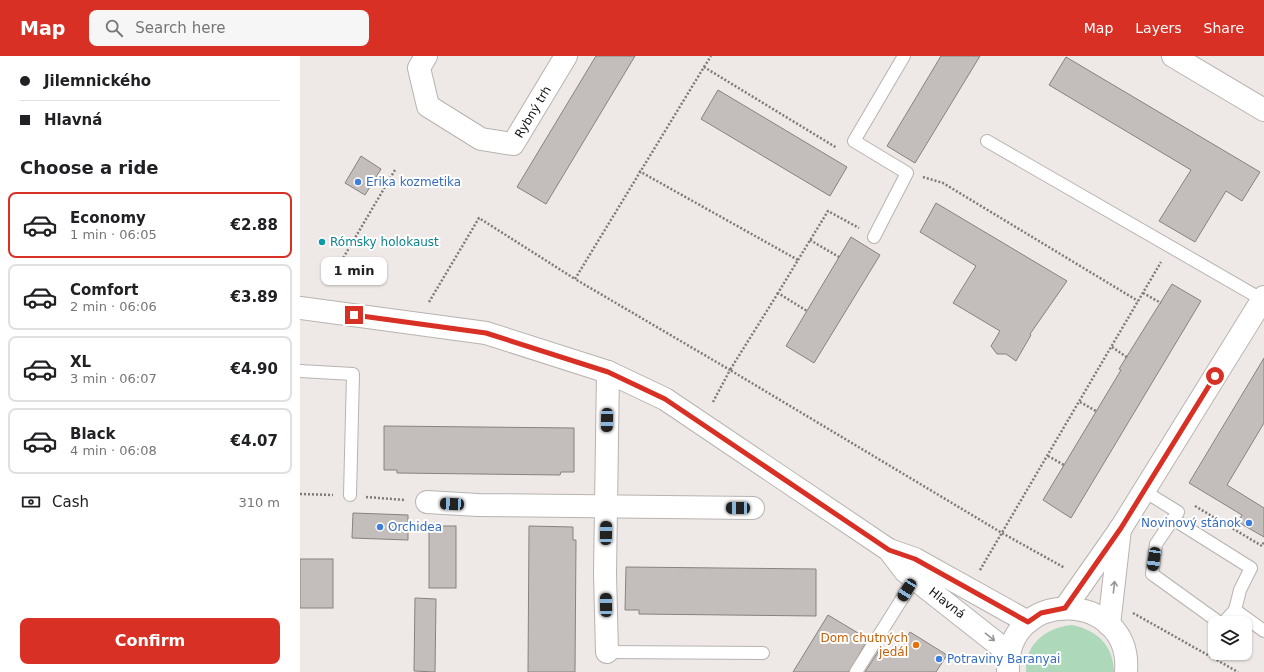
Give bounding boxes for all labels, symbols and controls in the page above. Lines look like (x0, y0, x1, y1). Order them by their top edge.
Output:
search box (89, 10, 369, 46)
text: Map (20, 17, 65, 39)
icon: search (103, 17, 125, 39)
text: Search here (135, 19, 225, 37)
text: Map (1084, 20, 1113, 36)
text: Layers (1135, 20, 1182, 36)
text: Share (1204, 20, 1244, 36)
text: Jilemnického (44, 72, 151, 90)
street label: Rybný trh (512, 84, 554, 140)
text: Hlavná (44, 111, 102, 129)
text: Choose a ride (20, 157, 159, 178)
place label: Erika kozmetika (366, 175, 461, 189)
marker: Erika kozmetika (353, 177, 363, 187)
icon: car (22, 207, 58, 243)
text: Economy (70, 209, 146, 227)
text: €2.88 (231, 216, 278, 234)
text: 1 min · 06:05 (70, 227, 157, 242)
place label: Rómsky holokaust (330, 235, 439, 249)
marker: Rómsky holokaust (317, 237, 327, 247)
callout: 1 min (321, 257, 387, 285)
text: 1 min (334, 263, 374, 278)
icon: car (22, 279, 58, 315)
text: Comfort (70, 281, 138, 299)
text: €3.89 (231, 288, 278, 306)
text: 2 min · 06:06 (70, 299, 157, 314)
route end (345, 306, 363, 324)
icon: car (22, 351, 58, 387)
text: XL (70, 353, 91, 371)
text: €4.90 (231, 360, 278, 378)
route start (1206, 367, 1224, 385)
text: 3 min · 06:07 (70, 371, 157, 386)
car (601, 408, 613, 432)
icon: car (22, 423, 58, 459)
text: Black (70, 425, 116, 443)
text: €4.07 (231, 432, 278, 450)
text: 4 min · 06:08 (70, 443, 157, 458)
icon: cash (20, 491, 42, 513)
text: Cash (52, 493, 89, 511)
text: 310 m (238, 495, 280, 510)
car (440, 497, 464, 511)
car (726, 502, 750, 514)
place label: Novinový stánok (1141, 516, 1241, 530)
marker: Novinový stánok (1244, 518, 1254, 528)
place label: Orchidea (388, 520, 442, 534)
car (600, 521, 612, 545)
marker: Orchidea (375, 522, 385, 532)
car (1146, 546, 1162, 572)
car (896, 577, 918, 603)
one-way arrow (1110, 581, 1117, 594)
street label: Hlavná (926, 585, 968, 621)
car (600, 593, 612, 617)
map controls (1208, 616, 1252, 660)
button: layers (1208, 616, 1252, 660)
button: Confirm (20, 618, 280, 664)
place label: Dom chutných jedál (820, 631, 908, 659)
one-way arrow (985, 633, 996, 642)
marker: Dom chutných jedál (911, 640, 921, 650)
place label: Potraviny Baranyai (947, 652, 1060, 666)
marker: Potraviny Baranyai (934, 654, 944, 664)

